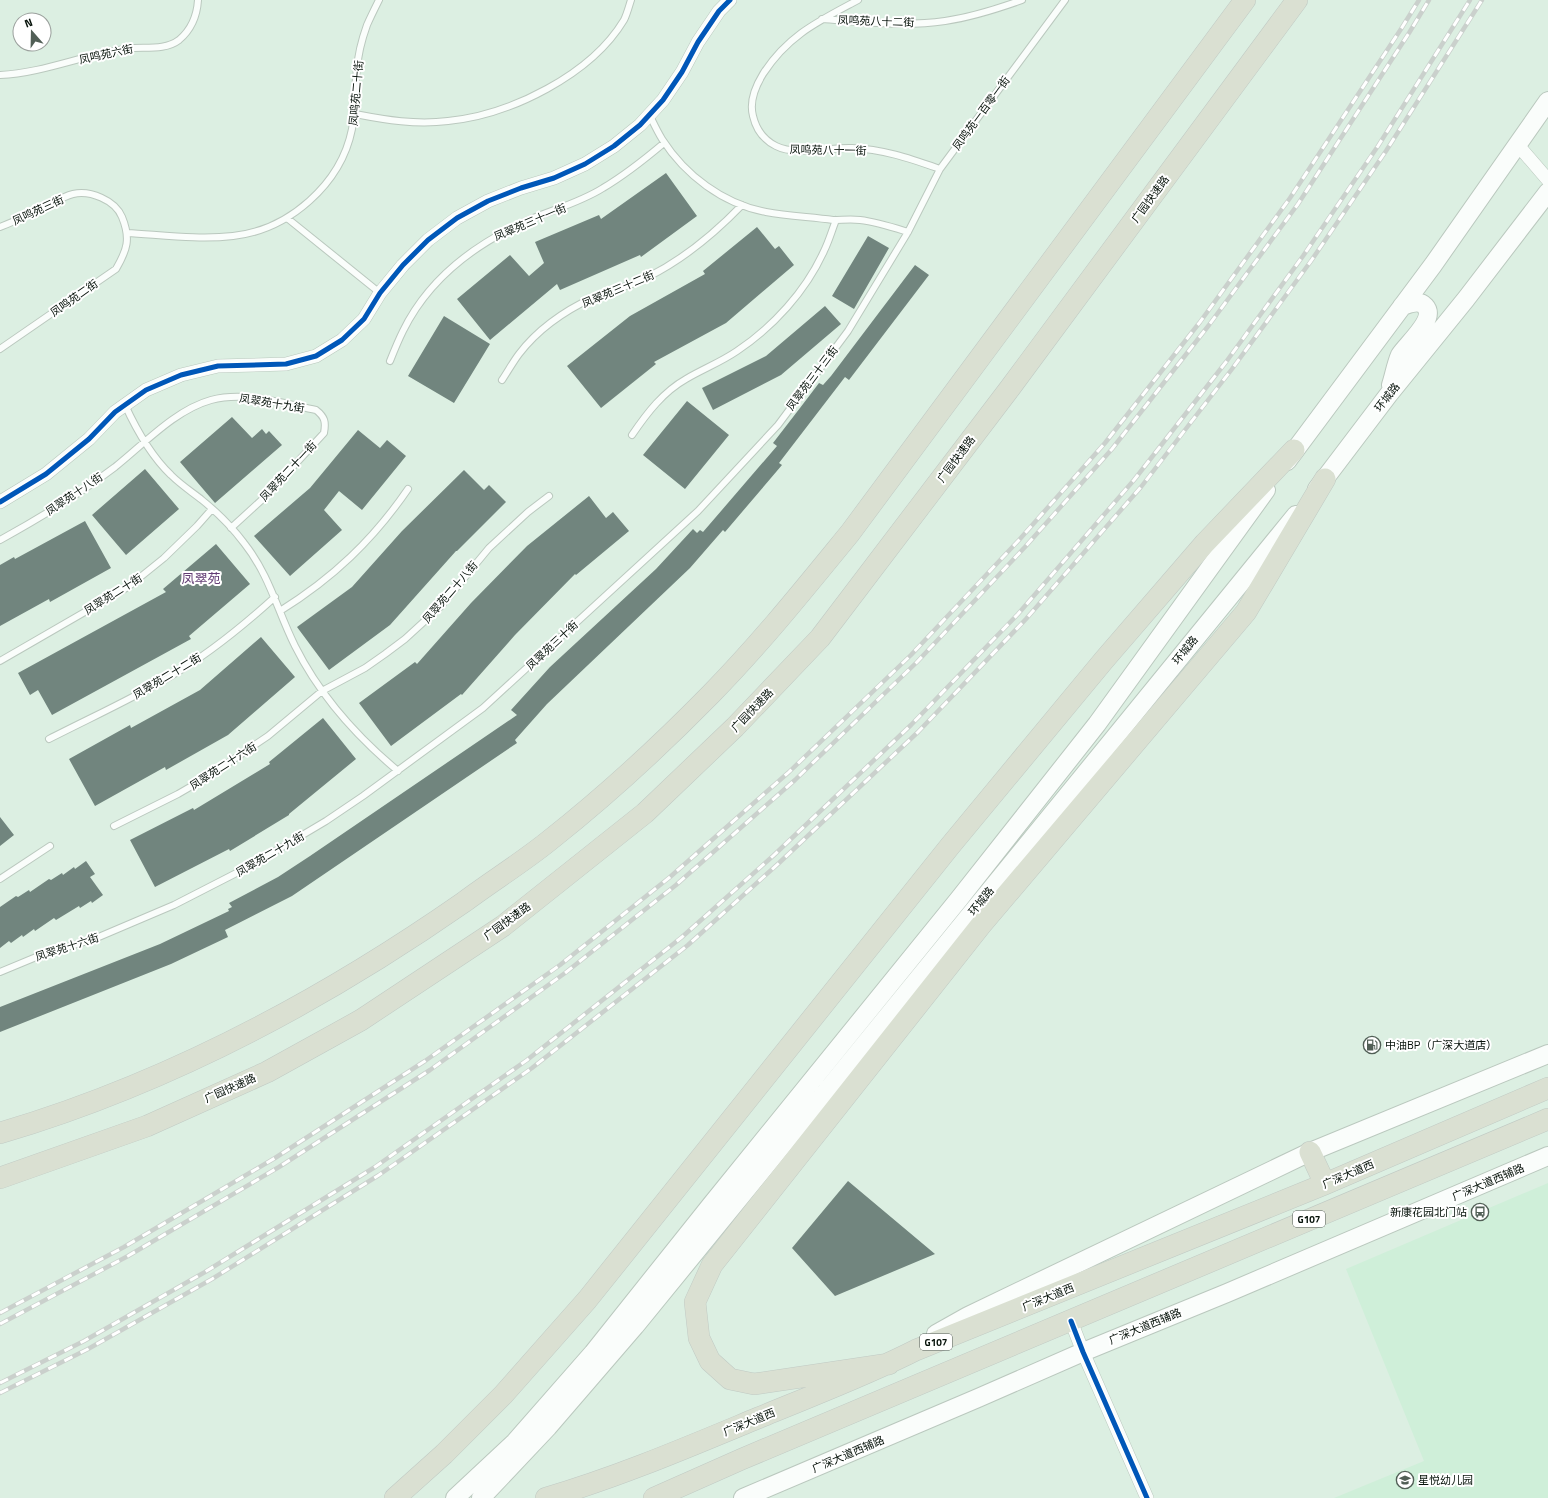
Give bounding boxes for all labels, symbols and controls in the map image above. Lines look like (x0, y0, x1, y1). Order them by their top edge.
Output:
north arrow (12, 12, 52, 52)
street label: 凤鸣苑八十二街 (837, 12, 915, 30)
text: N (22, 14, 35, 31)
street label: 凤鸣苑六街 (77, 40, 135, 68)
street label: 凤鸣苑二十街 (345, 59, 367, 127)
street label: 凤鸣苑一百零一街 (949, 73, 1013, 153)
street label: 凤鸣苑八十一街 (789, 141, 867, 159)
street label: 广园快速路 (1127, 172, 1173, 226)
street label: 凤鸣苑三街 (10, 191, 66, 229)
street label: 凤翠苑三十一街 (491, 200, 569, 244)
street label: 凤翠苑三十二街 (579, 267, 657, 311)
street label: 凤鸣苑二街 (47, 276, 101, 320)
street label: 凤翠苑三十三街 (782, 342, 842, 414)
street label: 环城路 (1371, 379, 1403, 415)
street label: 凤翠苑十九街 (238, 390, 306, 416)
street label: 广园快速路 (933, 432, 979, 486)
street label: 凤翠苑二十一街 (256, 437, 320, 505)
street label: 凤翠苑十八街 (42, 469, 106, 519)
street label: 凤翠苑二十八街 (419, 558, 481, 626)
district label: 凤翠苑 (181, 568, 221, 588)
street label: 凤翠苑二十街 (81, 570, 145, 618)
street label: 凤翠苑三十街 (522, 617, 582, 673)
street label: 环城路 (1168, 632, 1202, 668)
street label: 凤翠苑二十二街 (130, 649, 204, 703)
street label: 广园快速路 (727, 685, 777, 735)
street label: 凤翠苑二十六街 (186, 738, 260, 794)
street label: 凤翠苑二十九街 (233, 828, 307, 880)
street label: 环城路 (964, 883, 998, 919)
street label: 广园快速路 (480, 898, 534, 944)
street label: 凤翠苑十六街 (33, 929, 101, 965)
fuel station icon: 中油BP（广深大道店） (1362, 1035, 1382, 1055)
place label: 中油BP（广深大道店） (1385, 1037, 1497, 1053)
street label: 广园快速路 (202, 1070, 258, 1106)
street label: 广深大道西 (1320, 1156, 1376, 1192)
street label: 广深大道西辅路 (1449, 1160, 1527, 1204)
bus stop icon: 新康花园北门站 (1470, 1202, 1490, 1222)
place label: 新康花园北门站 (1390, 1204, 1467, 1220)
road number: G107 (1293, 1211, 1325, 1227)
street label: 广深大道西 (1020, 1279, 1076, 1315)
street label: 广深大道西辅路 (1106, 1304, 1184, 1348)
road number: G107 (920, 1334, 952, 1350)
street label: 广深大道西 (721, 1404, 777, 1440)
street label: 广深大道西辅路 (809, 1432, 887, 1476)
school or university icon: 星悦幼儿园 (1395, 1470, 1415, 1490)
place label: 星悦幼儿园 (1418, 1472, 1473, 1488)

